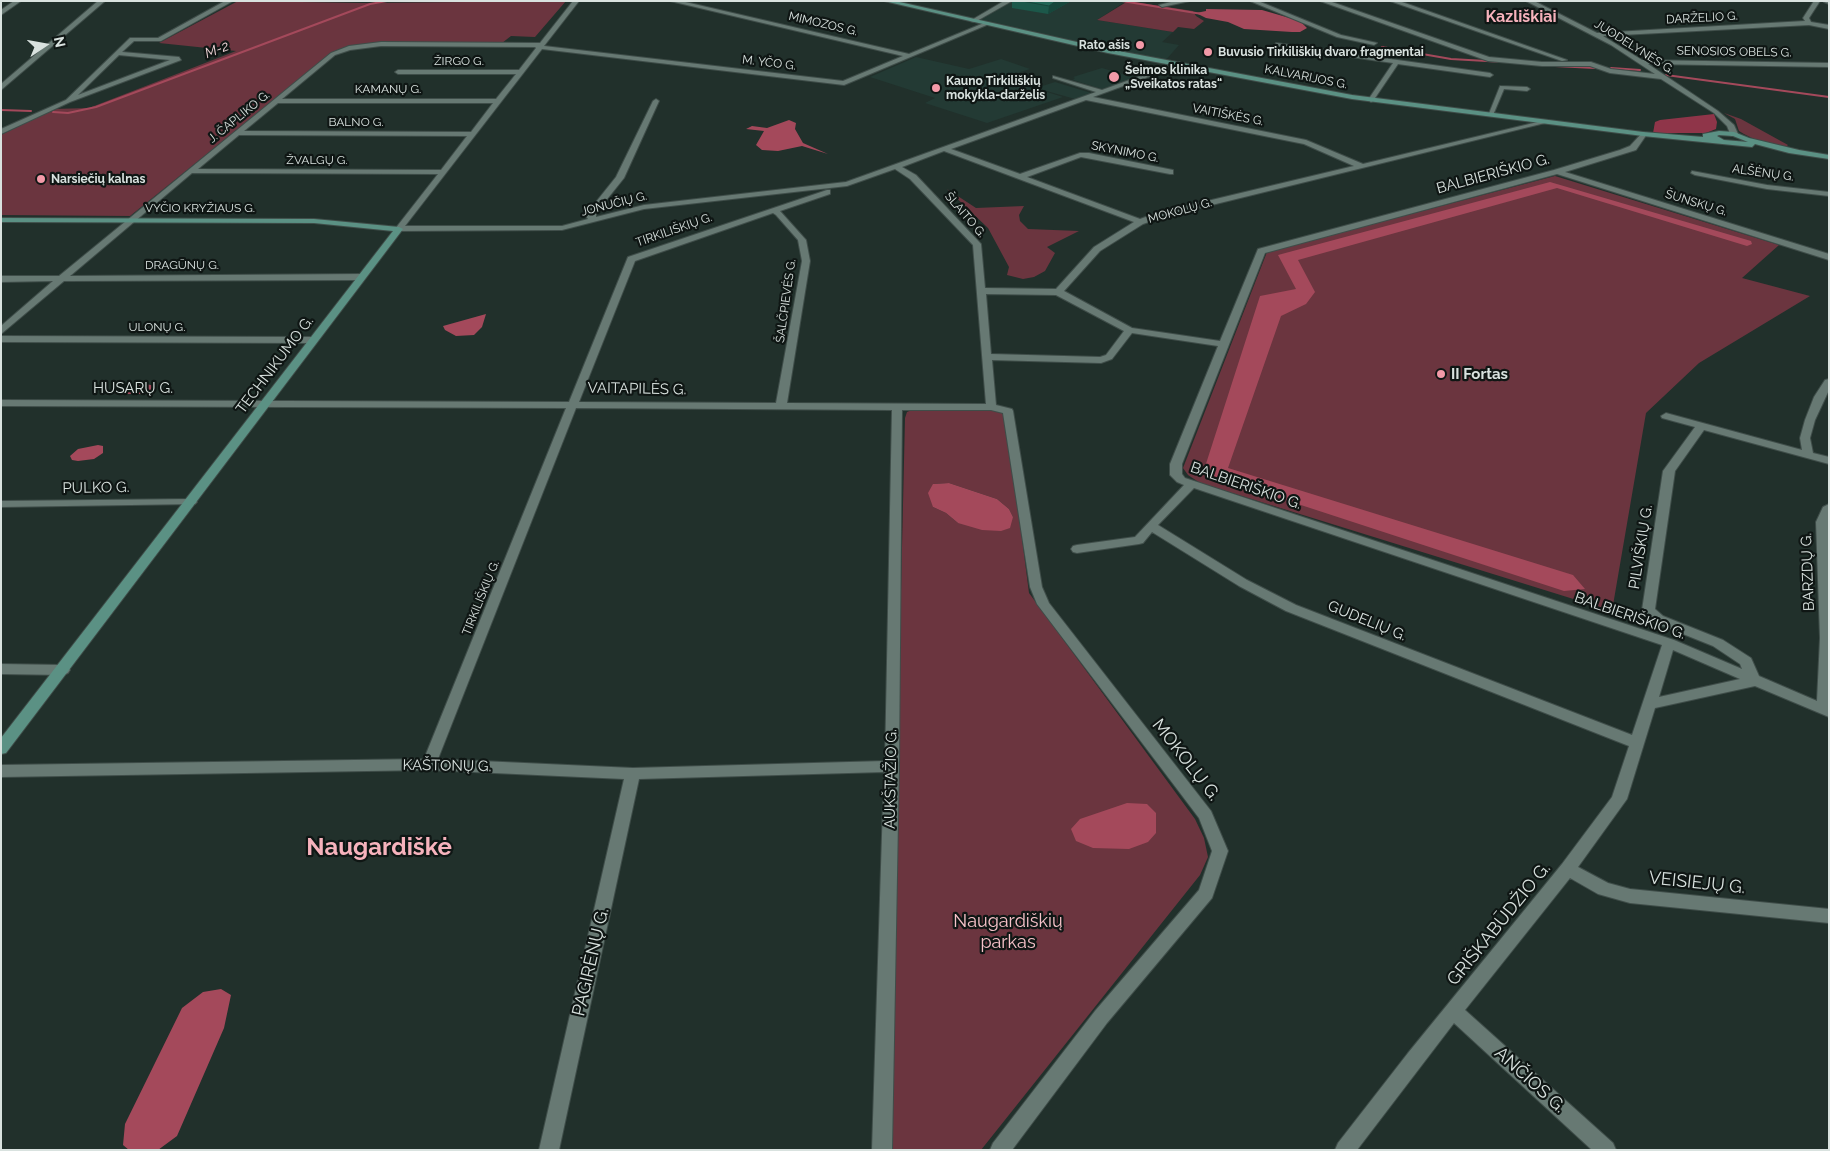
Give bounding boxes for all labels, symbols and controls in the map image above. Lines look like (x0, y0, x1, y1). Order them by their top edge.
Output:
district label: Kazliškiai (1485, 7, 1557, 27)
street label: MIMOZOS G. (787, 9, 859, 39)
street label: DARŽELIO G. (1666, 9, 1738, 27)
street label: JUODELYNĖS G. (1592, 17, 1676, 77)
north arrow (20, 20, 70, 70)
text: N (51, 35, 69, 49)
water label: M-2 (203, 38, 231, 62)
place label: Rato ašis (1079, 38, 1130, 52)
marker: Rato ašis (1134, 39, 1146, 51)
street label: SENOSIOS OBELS G. (1676, 44, 1792, 60)
place label: Buvusio Tirkiliškių dvaro fragmentai (1218, 45, 1424, 59)
marker: Buvusio Tirkiliškių dvaro fragmentai (1202, 46, 1214, 58)
street label: M. YČO G. (741, 53, 797, 73)
street label: ŽIRGO G. (434, 54, 484, 68)
street label: KALVARIJOS G. (1263, 62, 1349, 92)
place label: Šeimos klinika „Sveikatos ratas“ (1125, 63, 1222, 91)
marker: Šeimos klinika „Sveikatos ratas“ (1107, 70, 1121, 84)
place label: Kauno Tirkiliškių mokykla-darželis (946, 74, 1045, 102)
street label: KAMANŲ G. (355, 82, 421, 96)
marker: Kauno Tirkiliškių mokykla-darželis (930, 82, 942, 94)
street label: J. ČAPLIKO G. (205, 88, 273, 146)
street label: VAITIŠKĖS G. (1191, 101, 1265, 129)
street label: BALNO G. (328, 115, 384, 129)
street label: SKYNIMO G. (1090, 138, 1160, 166)
street label: BALBIERIŠKIO G. (1435, 150, 1551, 198)
street label: ŽVALGŲ G. (286, 153, 348, 167)
street label: ALŠĖNŲ G. (1731, 162, 1795, 184)
place label: Narsiečių kalnas (51, 172, 145, 186)
marker: Narsiečių kalnas (35, 173, 47, 185)
street label: ŠUNSKŲ G. (1663, 187, 1729, 219)
street label: JONUČIŲ G. (580, 189, 648, 219)
street label: ŠLAITO G. (941, 189, 989, 241)
street label: MOKOLŲ G. (1147, 196, 1213, 226)
street label: VYČIO KRYŽIAUS G. (145, 201, 255, 215)
street label: TIRKILIŠKIŲ G. (634, 210, 714, 250)
street label: DRAGŪNŲ G. (145, 258, 219, 272)
street label: ŠALČPIEVĖS G. (773, 258, 799, 344)
street label: TECHNIKUMO G. (232, 313, 318, 417)
street label: ULONŲ G. (129, 320, 185, 334)
place label: II Fortas (1451, 365, 1508, 383)
marker: II Fortas (1435, 368, 1447, 380)
street label: HUSARŲ G. (93, 379, 173, 397)
street label: VAITAPILĖS G. (587, 379, 687, 399)
street label: BALBIERIŠKIO G. (1188, 459, 1304, 513)
street label: PULKO G. (62, 478, 130, 498)
street label: PILVIŠKIŲ G. (1625, 503, 1657, 591)
street label: BARZDŲ G. (1798, 532, 1818, 612)
street label: TIRKILIŠKIŲ G. (459, 558, 503, 638)
street label: BALBIERIŠKIO G. (1572, 589, 1688, 643)
street label: GUDELIŲ G. (1325, 597, 1409, 645)
street label: MOKOLŲ G. (1147, 715, 1225, 805)
street label: AUKŠTAŽIO G. (881, 729, 901, 829)
street label: KAŠTONŲ G. (402, 756, 492, 776)
district label: Naugardiškė (306, 834, 452, 862)
street label: GRIŠKABŪDŽIO G. (1443, 858, 1555, 990)
street label: VEISIEJŲ G. (1648, 867, 1746, 899)
street label: PAGIRĖNŲ G. (568, 906, 614, 1018)
park label: Naugardiškių parkas (953, 911, 1063, 954)
street label: ANČIOS G. (1490, 1042, 1570, 1118)

